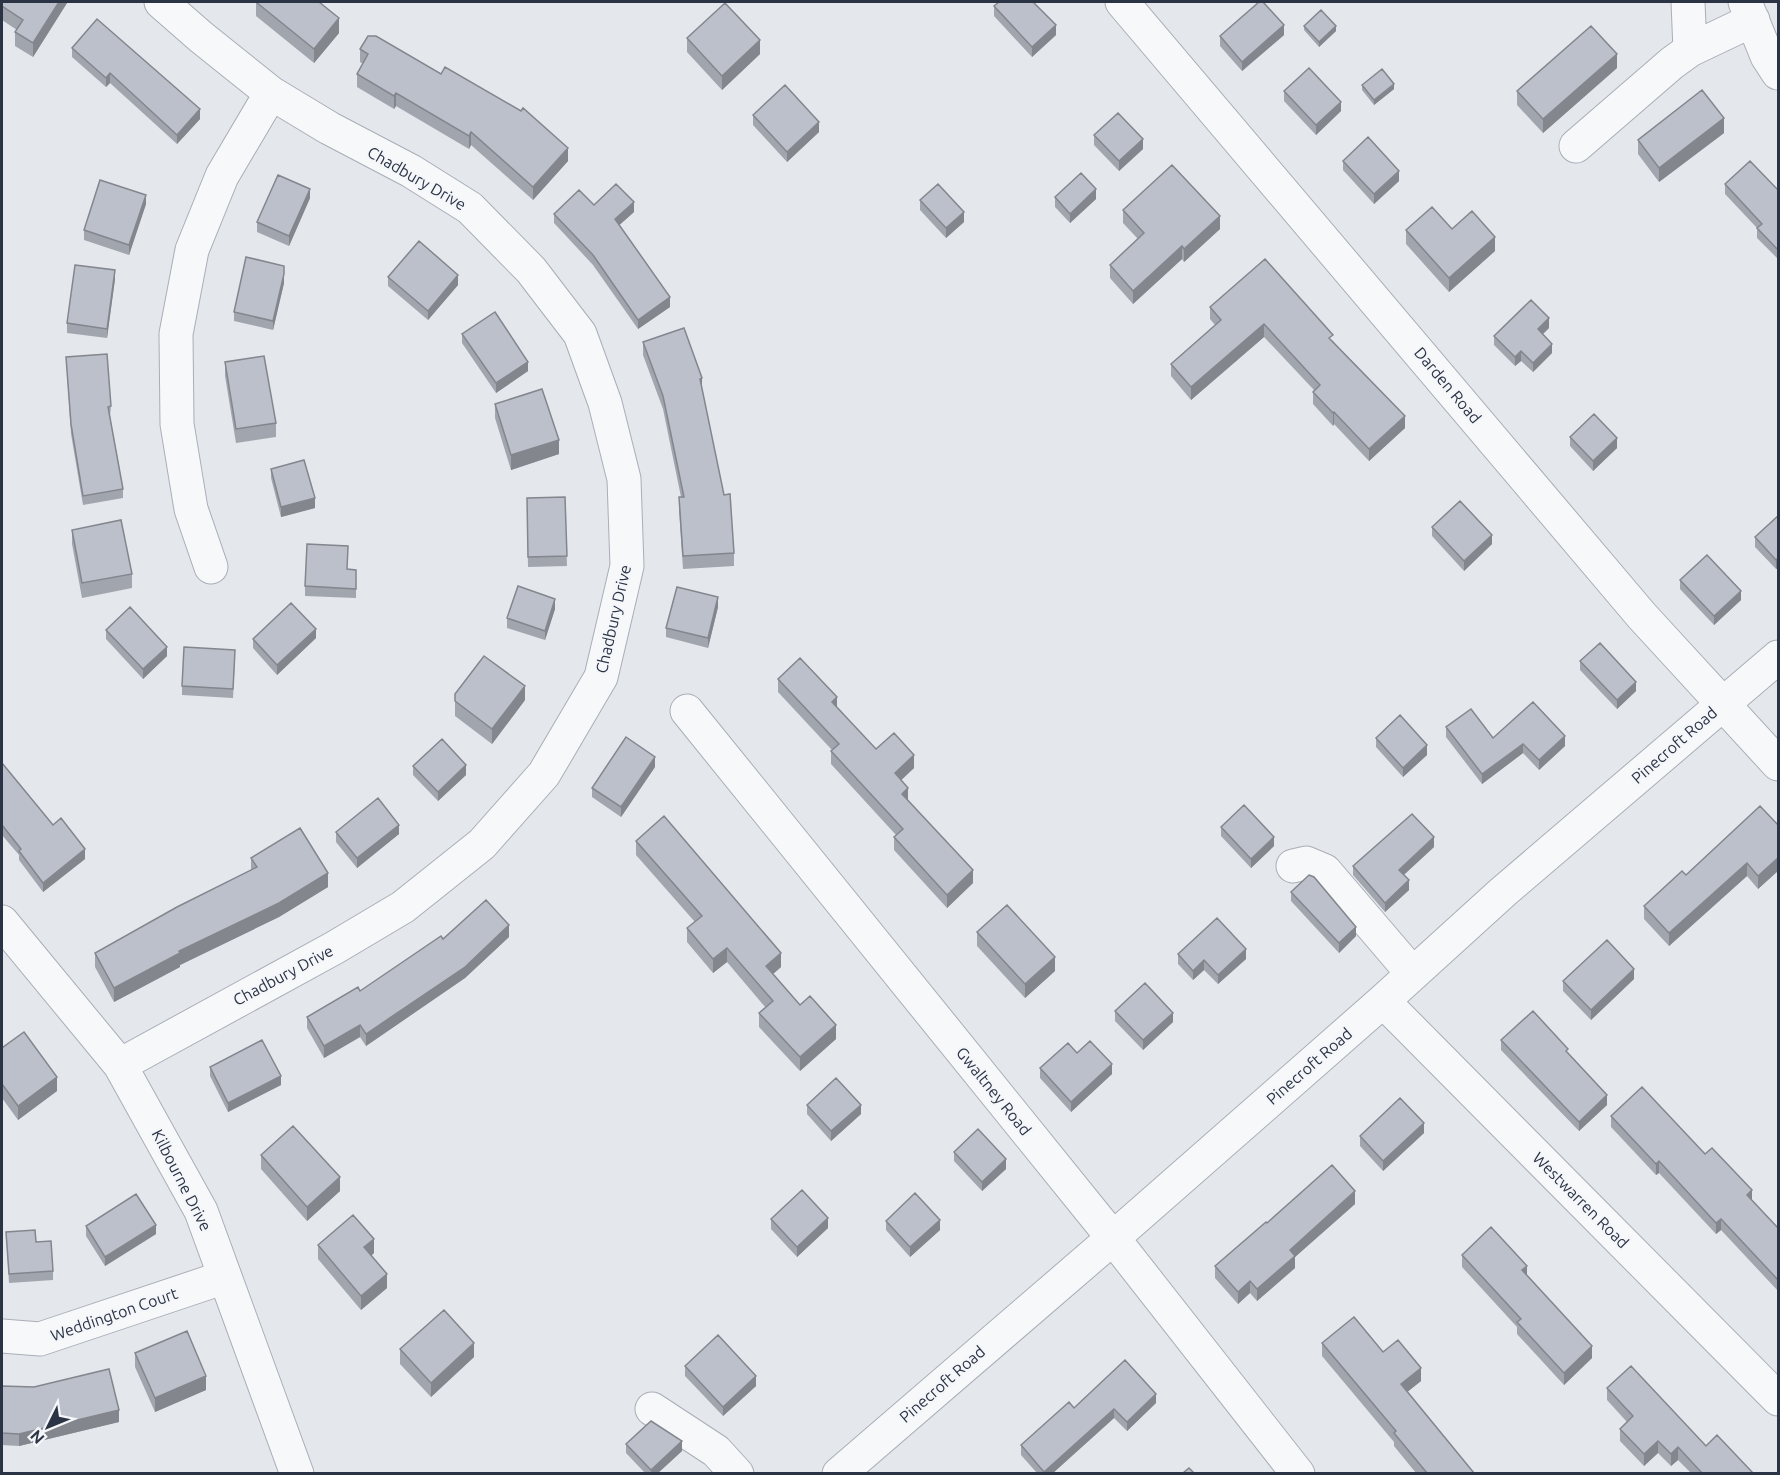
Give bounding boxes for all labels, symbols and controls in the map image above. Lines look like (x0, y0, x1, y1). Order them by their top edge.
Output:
street label: Chadbury Drive (365, 143, 469, 213)
street label: Darden Road (1411, 343, 1485, 427)
street label: Chadbury Drive (592, 563, 634, 675)
street label: Pinecroft Road (1628, 703, 1720, 787)
street label: Chadbury Drive (230, 941, 336, 1009)
street label: Pinecroft Road (1263, 1024, 1355, 1108)
street label: Gwaltney Road (953, 1043, 1035, 1139)
street label: Kilbourne Drive (149, 1126, 215, 1234)
street label: Westwarren Road (1529, 1148, 1633, 1252)
street label: Weddington Court (48, 1284, 181, 1344)
street label: Pinecroft Road (896, 1342, 988, 1426)
north arrow (18, 1397, 78, 1457)
text: N (26, 1427, 48, 1448)

